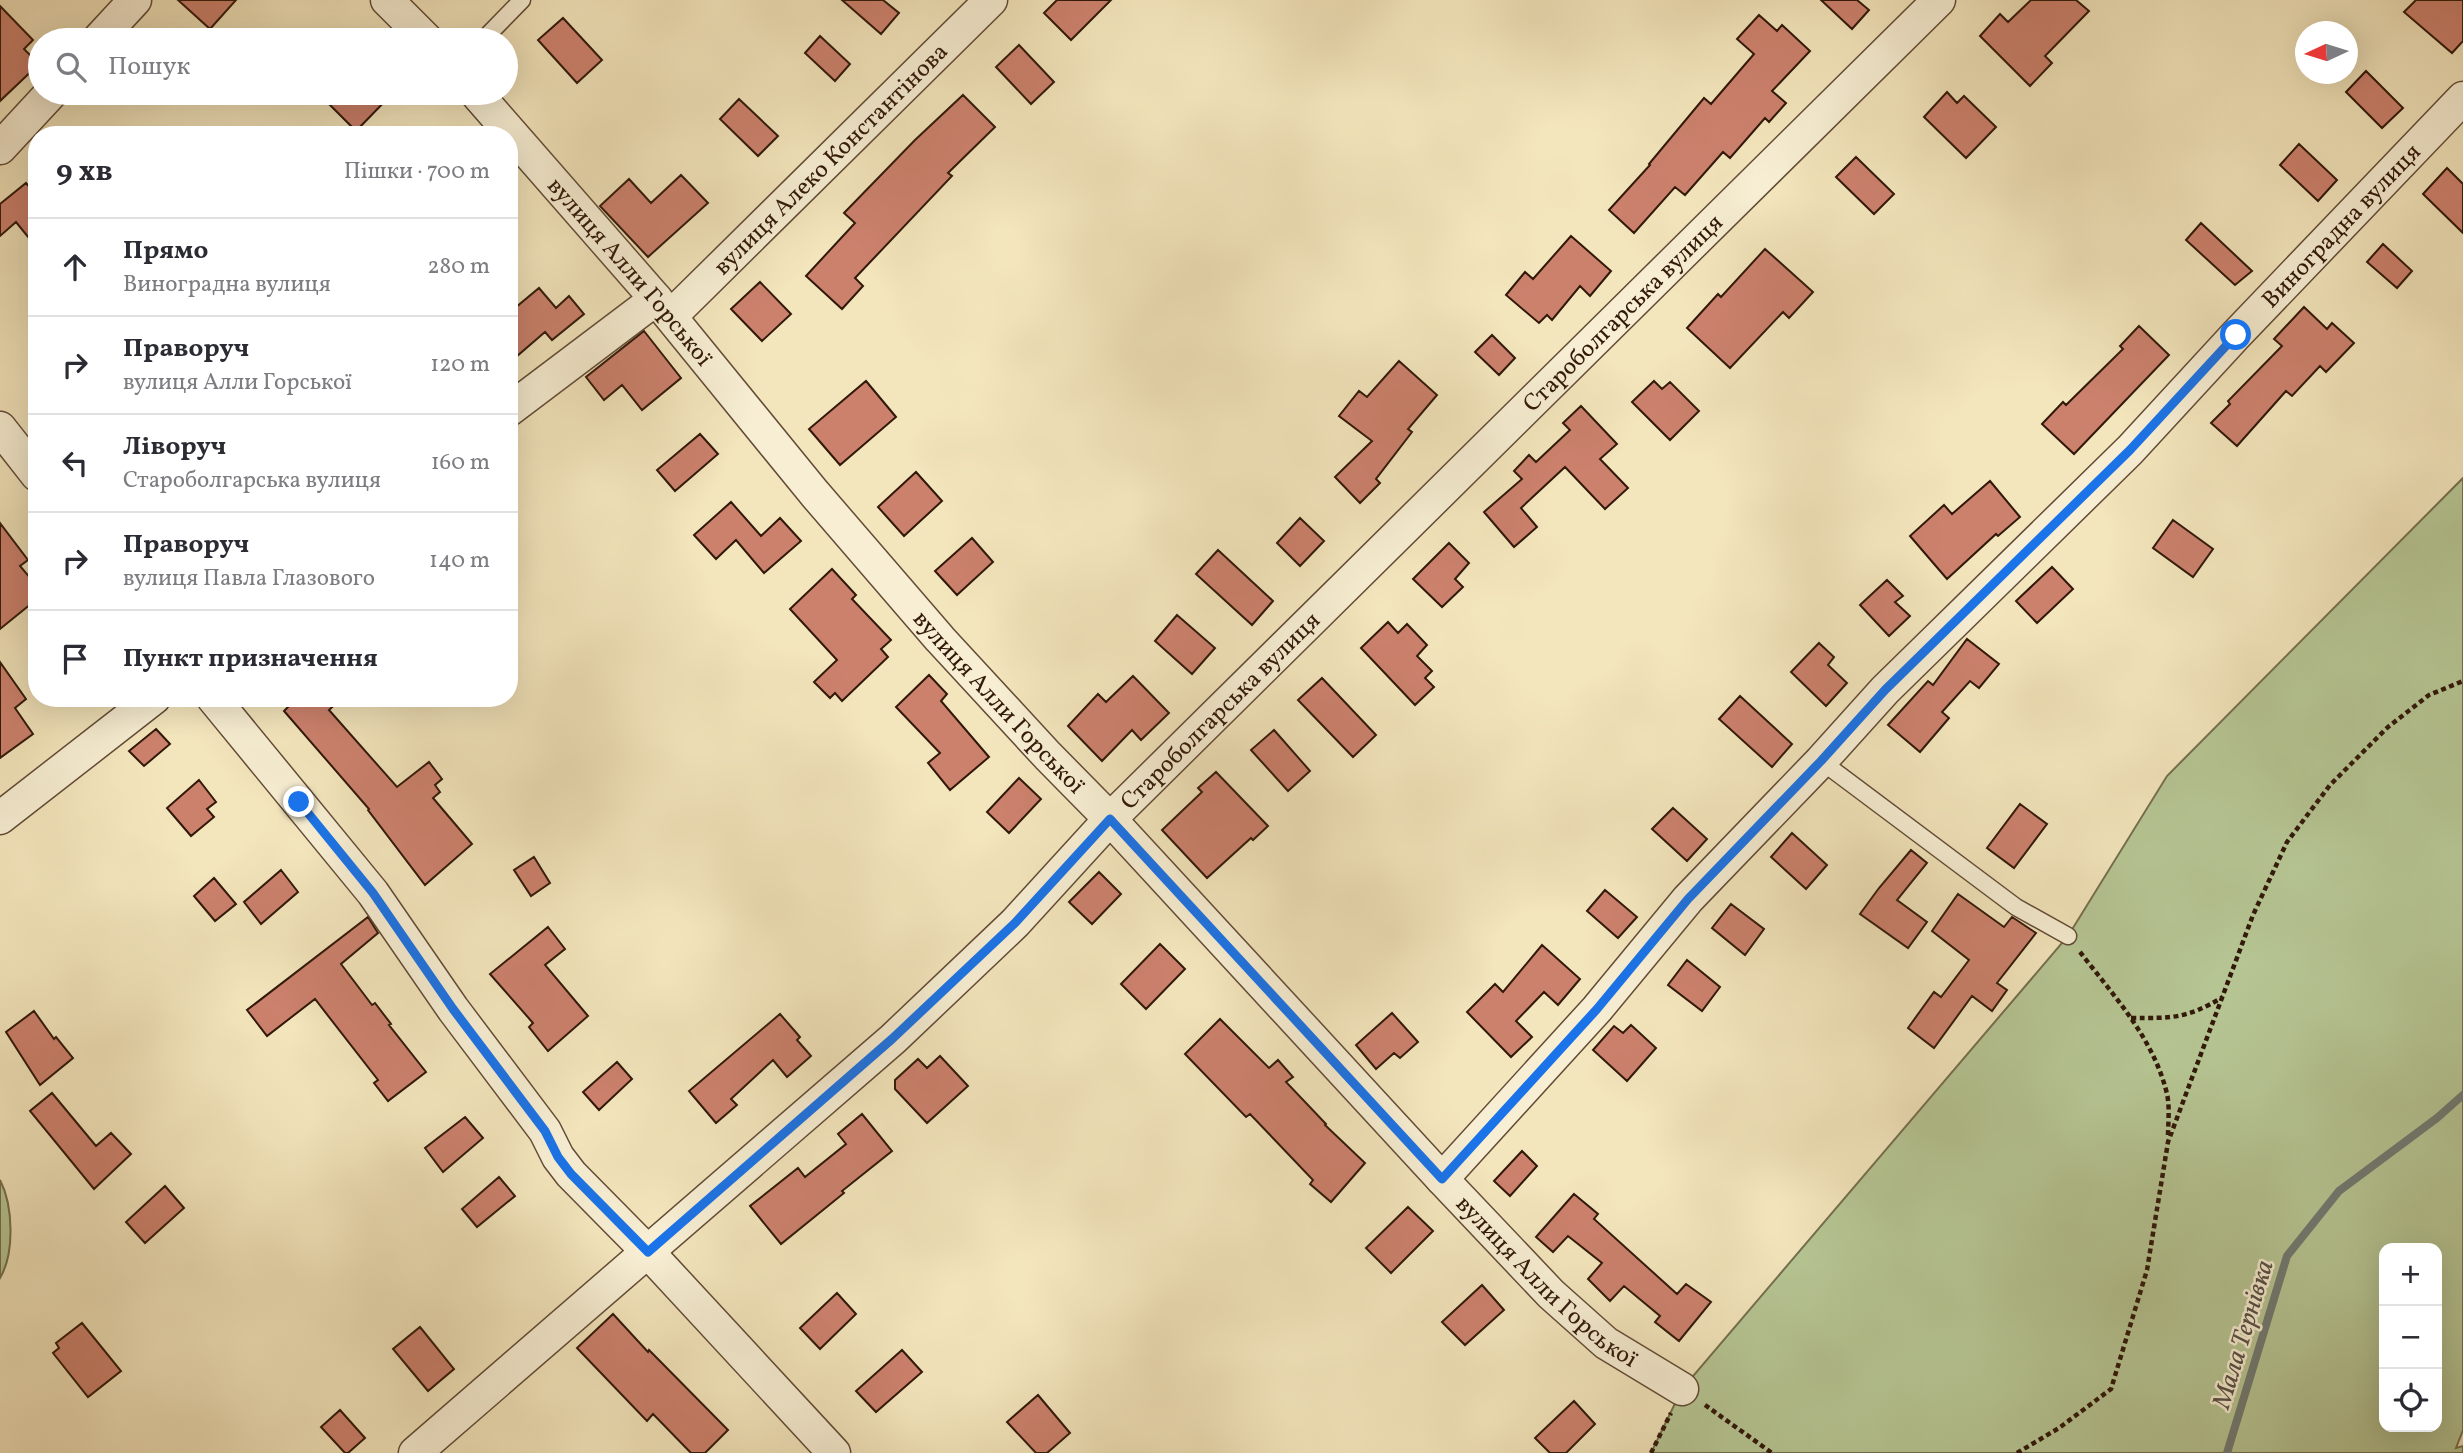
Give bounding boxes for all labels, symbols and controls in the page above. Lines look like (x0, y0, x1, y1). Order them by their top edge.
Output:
north arrow (2295, 21, 2358, 84)
search box (28, 28, 518, 105)
street label: вулиця Алеко Константінова (707, 36, 957, 284)
icon: search (52, 48, 90, 86)
text: Пошук (108, 49, 190, 85)
street label: Виноградна вулиця (2255, 137, 2430, 317)
text: 9 хв (56, 151, 113, 193)
text: Пішки · 700 m (344, 156, 490, 188)
street label: вулиця Алли Горської (538, 171, 719, 375)
street label: Староболгарська вулиця (1516, 207, 1732, 421)
text: Прямо (123, 233, 208, 269)
icon: ahead (56, 248, 94, 286)
text: 280 m (427, 251, 490, 283)
text: Виноградна вулиця (123, 269, 331, 301)
route start (2220, 319, 2251, 350)
text: Праворуч (123, 331, 249, 367)
icon: right (56, 346, 94, 384)
text: 120 m (430, 349, 490, 381)
text: вулиця Алли Горської (123, 367, 352, 399)
text: Ліворуч (123, 429, 226, 465)
icon: left (56, 444, 94, 482)
text: 160 m (431, 447, 490, 479)
text: Староболгарська вулиця (123, 465, 381, 497)
text: Праворуч (123, 527, 249, 563)
icon: right (56, 542, 94, 580)
text: 140 m (429, 545, 490, 577)
text: вулиця Павла Глазового (123, 563, 375, 595)
street label: вулиця Алли Горської (904, 604, 1091, 803)
street label: Староболгарська вулиця (1114, 605, 1329, 819)
icon: arrive (56, 640, 94, 678)
text: Пункт призначення (123, 641, 378, 677)
route end (283, 786, 314, 817)
street label: вулиця Алли Горської (1447, 1189, 1643, 1377)
map controls (2379, 1243, 2442, 1432)
button: + (2379, 1243, 2442, 1306)
water label: Мала Тернівка (2204, 1256, 2284, 1414)
button: − (2379, 1306, 2442, 1369)
button: locate (2379, 1369, 2442, 1432)

